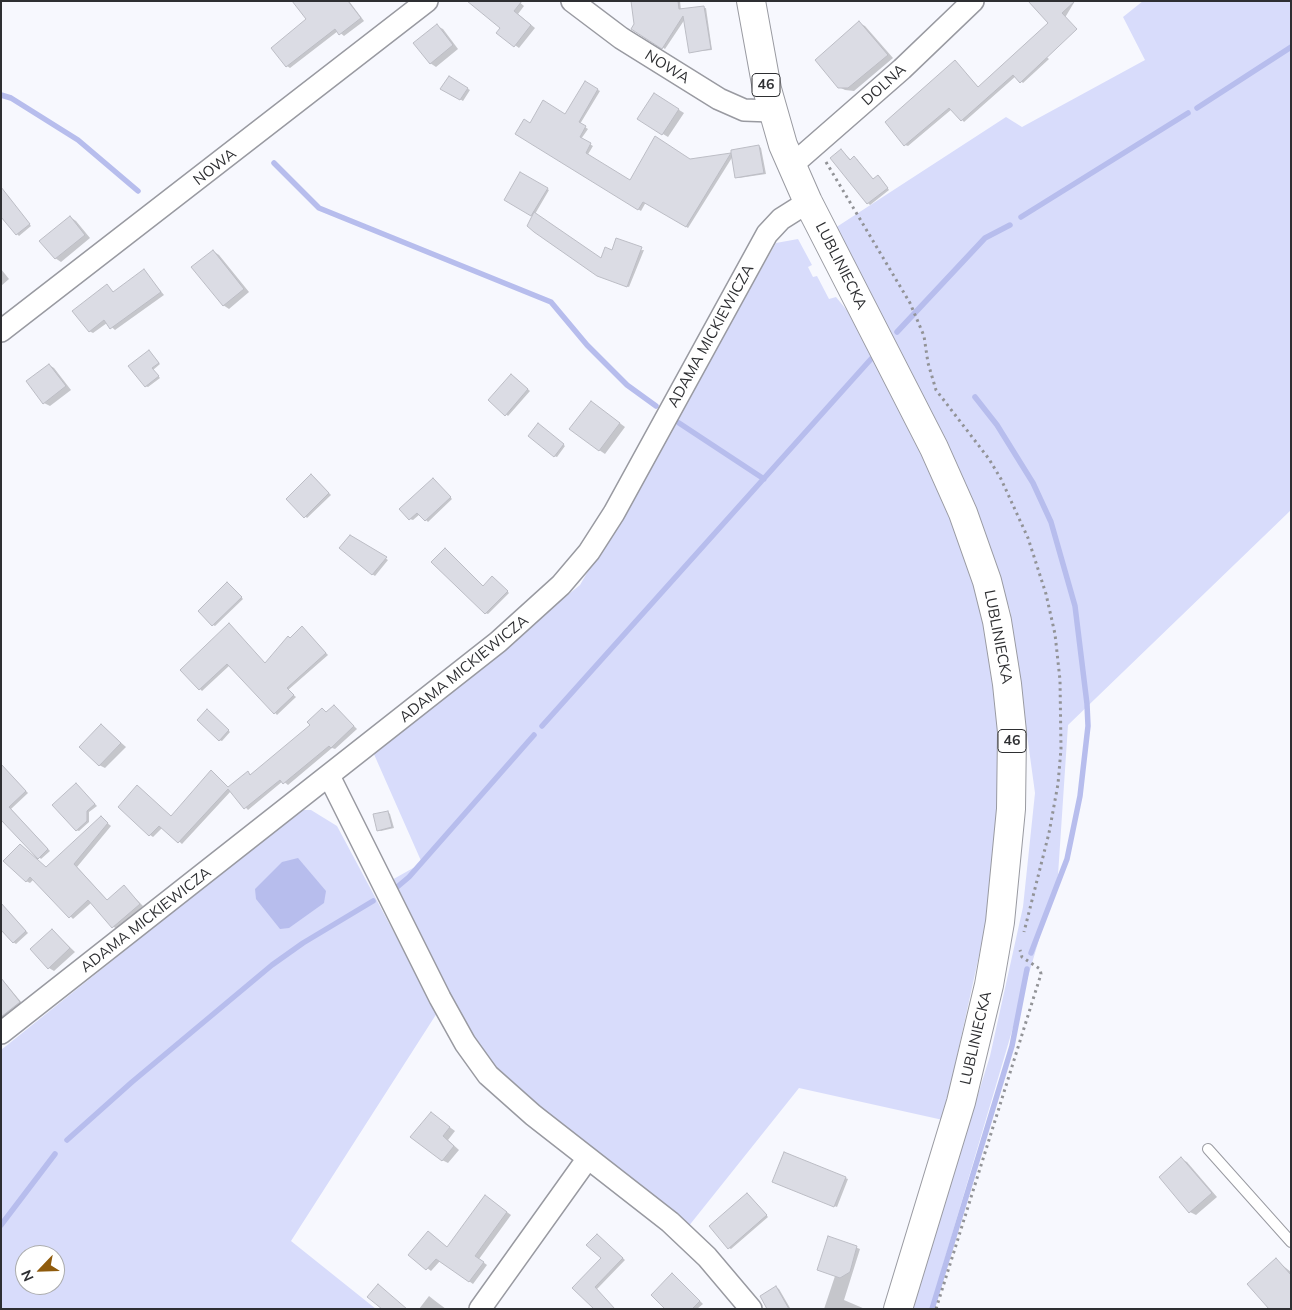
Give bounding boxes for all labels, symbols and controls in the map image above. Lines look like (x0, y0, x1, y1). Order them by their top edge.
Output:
street label: NOWA (641, 46, 693, 88)
street label: DOLNA (858, 61, 910, 109)
road number: 46 (752, 74, 780, 96)
street label: NOWA (190, 145, 240, 189)
street label: LUBLINIECKA (811, 219, 871, 313)
street label: ADAMA MICKIEWICZA (664, 261, 758, 411)
street label: LUBLINIECKA (980, 589, 1016, 685)
street label: ADAMA MICKIEWICZA (396, 611, 532, 727)
road number: 46 (998, 729, 1026, 752)
street label: ADAMA MICKIEWICZA (77, 863, 215, 977)
street label: LUBLINIECKA (957, 990, 995, 1086)
north arrow (15, 1245, 65, 1295)
text: N (17, 1267, 38, 1284)

